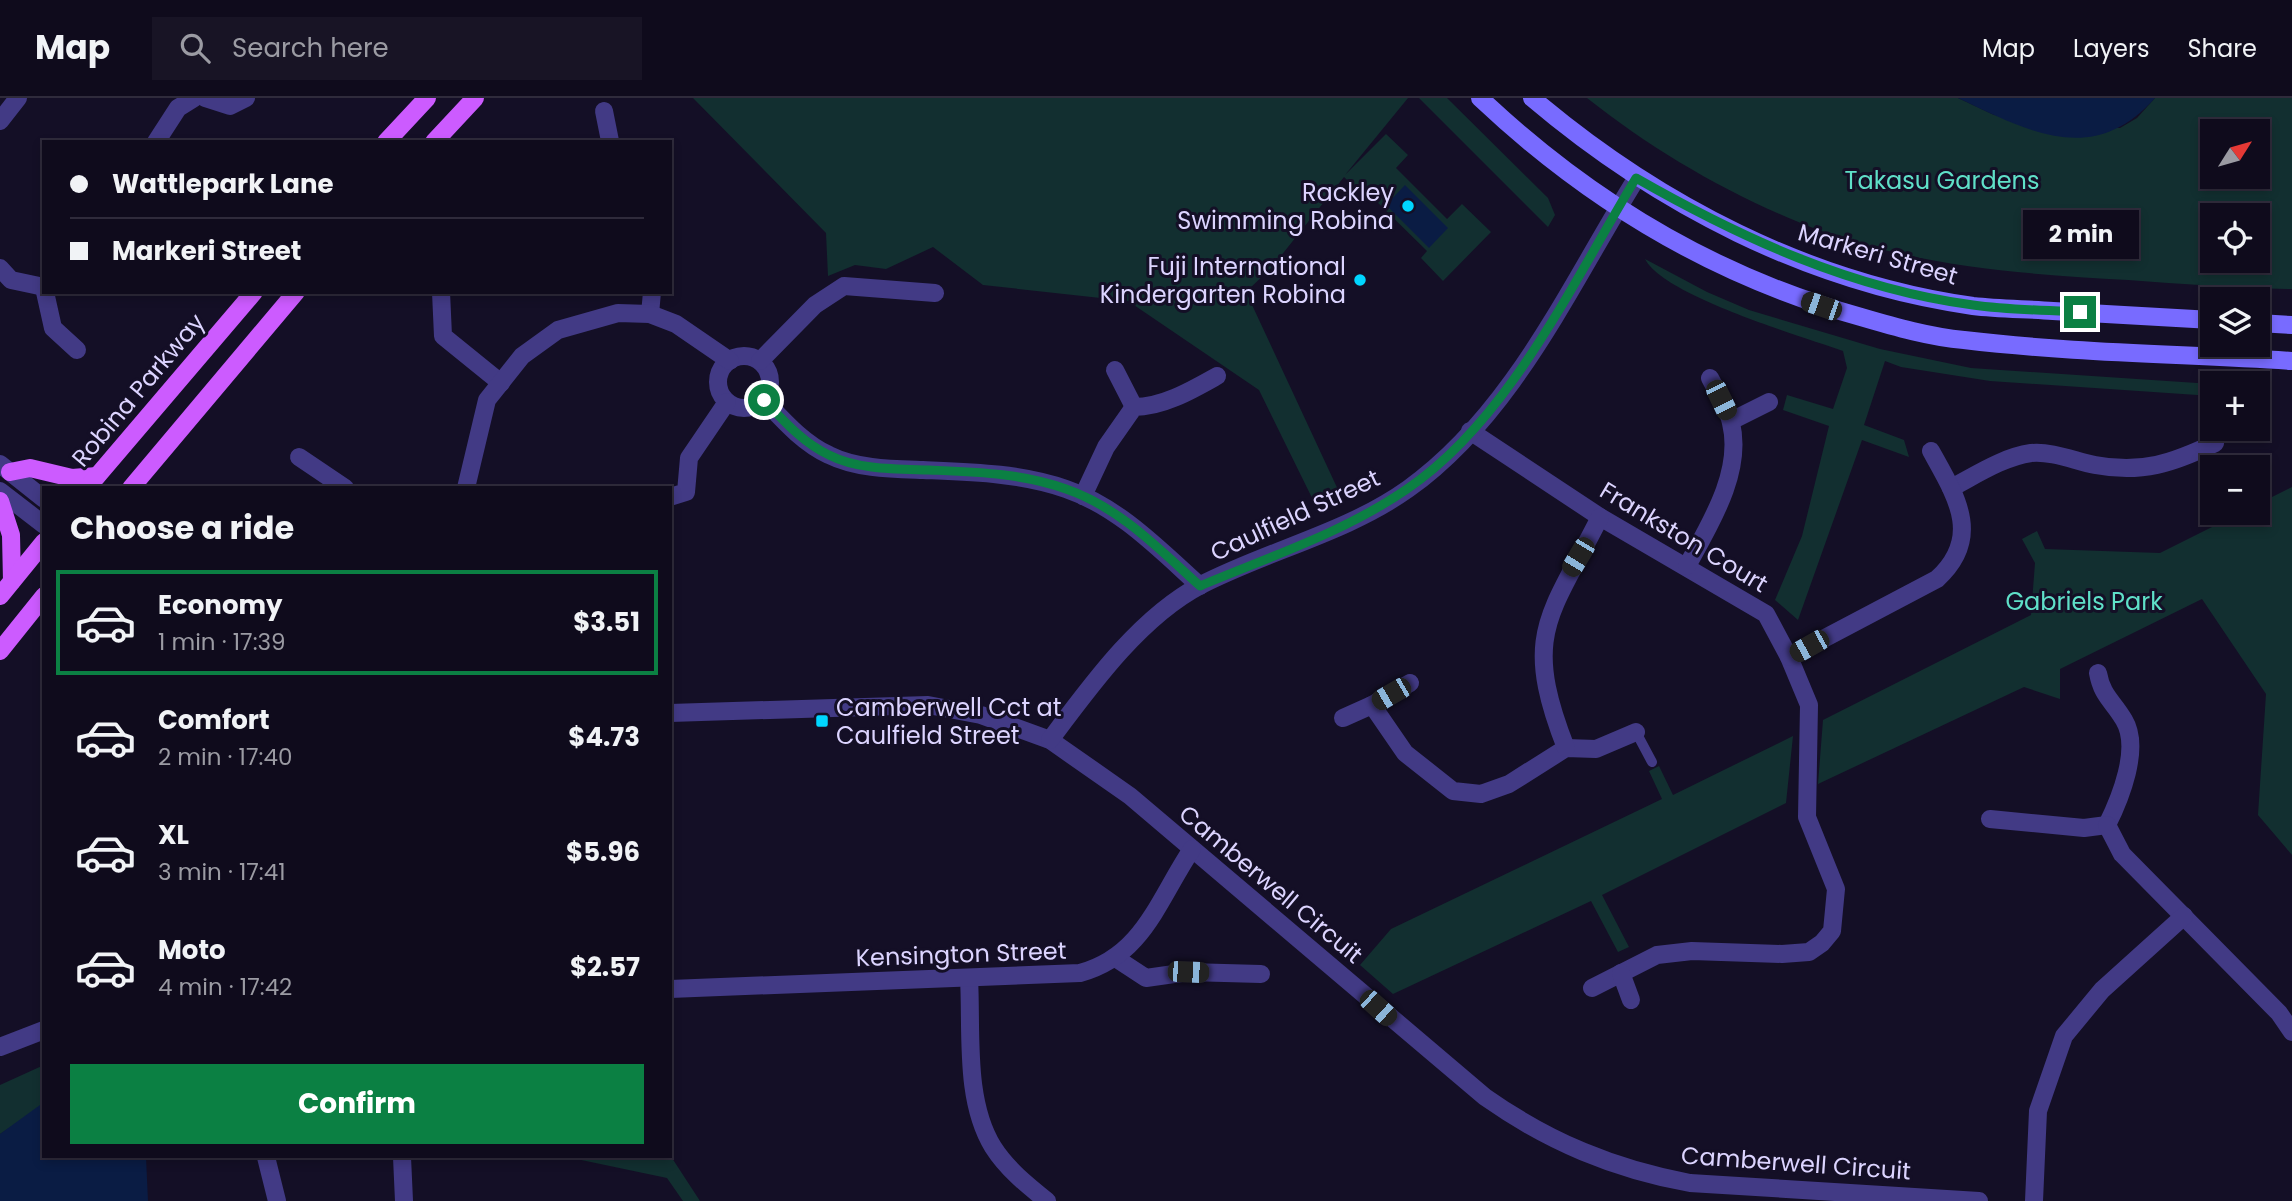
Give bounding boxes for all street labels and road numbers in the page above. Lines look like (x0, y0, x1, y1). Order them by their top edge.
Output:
street label: Markeri Street (1794, 215, 1962, 293)
street label: Robina Parkway (64, 306, 212, 474)
street label: Caulfield Street (1205, 461, 1385, 569)
street label: Frankston Court (1594, 474, 1774, 600)
street label: Camberwell Circuit (1172, 797, 1370, 971)
street label: Kensington Street (855, 934, 1067, 974)
street label: Camberwell Circuit (1680, 1139, 1912, 1187)

